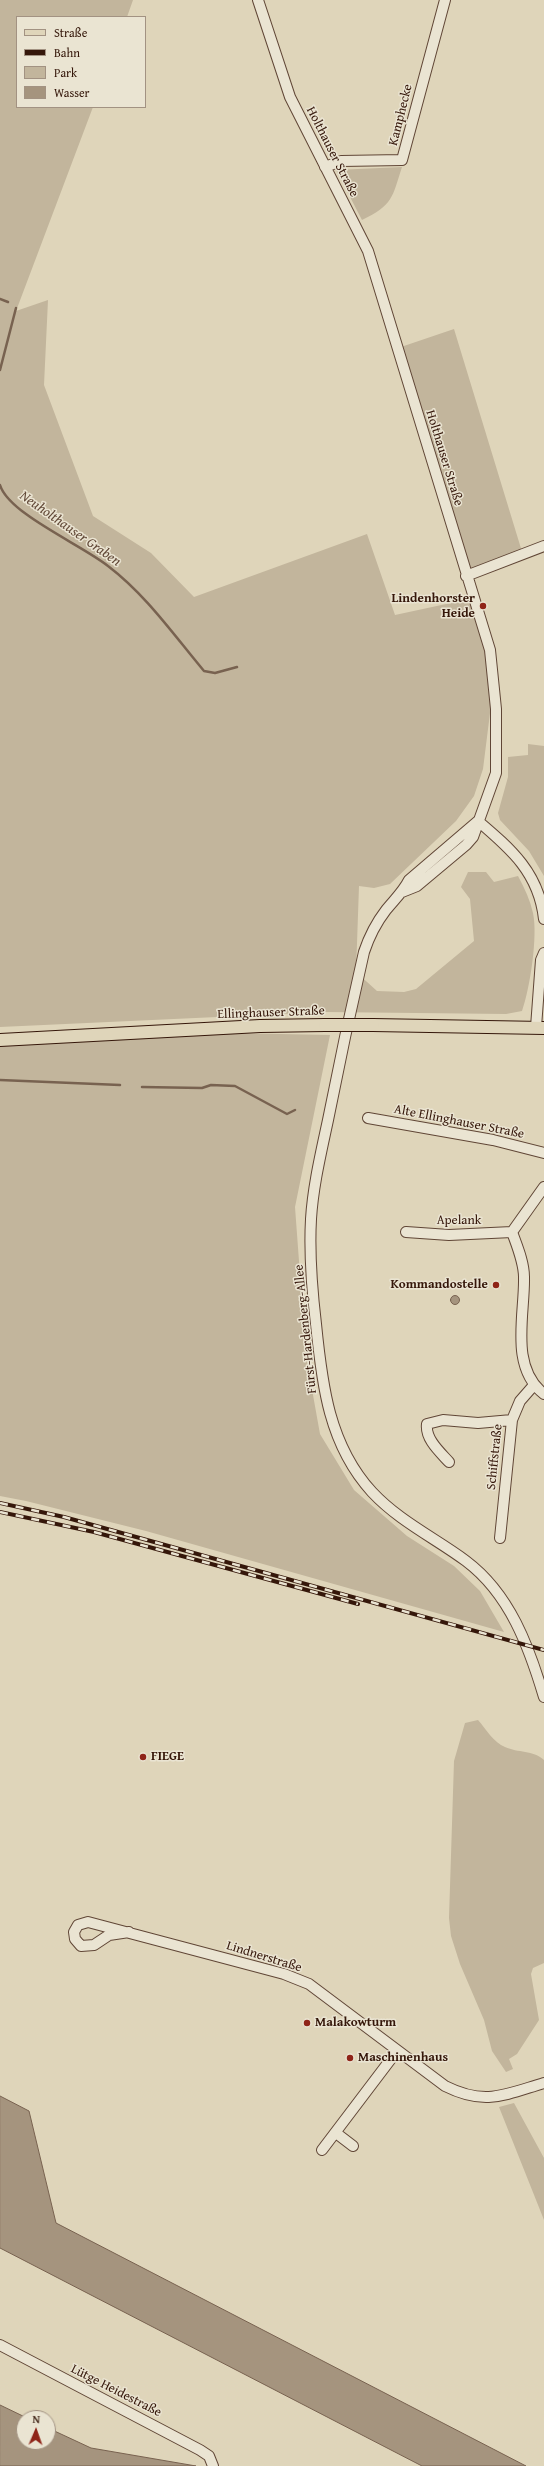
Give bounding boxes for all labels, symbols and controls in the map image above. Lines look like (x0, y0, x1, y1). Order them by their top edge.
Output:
legend (16, 16, 146, 108)
text: Straße (54, 24, 87, 41)
text: Bahn (54, 44, 80, 61)
text: Park (54, 64, 77, 81)
street label: Kamphecke (386, 83, 416, 147)
text: Wasser (54, 84, 90, 101)
street label: Holthauser Straße (302, 104, 362, 200)
street label: Holthauser Straße (422, 408, 466, 508)
water label: Neuholthauser Graben (16, 488, 124, 570)
place label: Lindenhorster Heide (392, 591, 475, 622)
marker: Lindenhorster Heide (478, 601, 488, 611)
street label: Ellinghauser Straße (217, 1003, 325, 1023)
street label: Alte Ellinghauser Straße (393, 1102, 525, 1142)
street label: Apelank (437, 1213, 481, 1229)
street label: Fürst-Hardenberg-Allee (291, 1264, 321, 1394)
place label: Kommandostelle (391, 1277, 488, 1293)
marker: Kommandostelle (491, 1280, 501, 1290)
street label: Schiffstraße (484, 1423, 506, 1491)
place label: FIEGE (151, 1749, 184, 1765)
marker: FIEGE (138, 1752, 148, 1762)
street label: Lindnerstraße (225, 1938, 303, 1976)
place label: Malakowturm (315, 2015, 396, 2031)
marker: Malakowturm (302, 2018, 312, 2028)
place label: Maschinenhaus (358, 2050, 448, 2066)
marker: Maschinenhaus (345, 2053, 355, 2063)
street label: Lütge Heidestraße (68, 2361, 164, 2421)
north arrow (16, 2410, 56, 2450)
text: N (32, 2411, 40, 2427)

